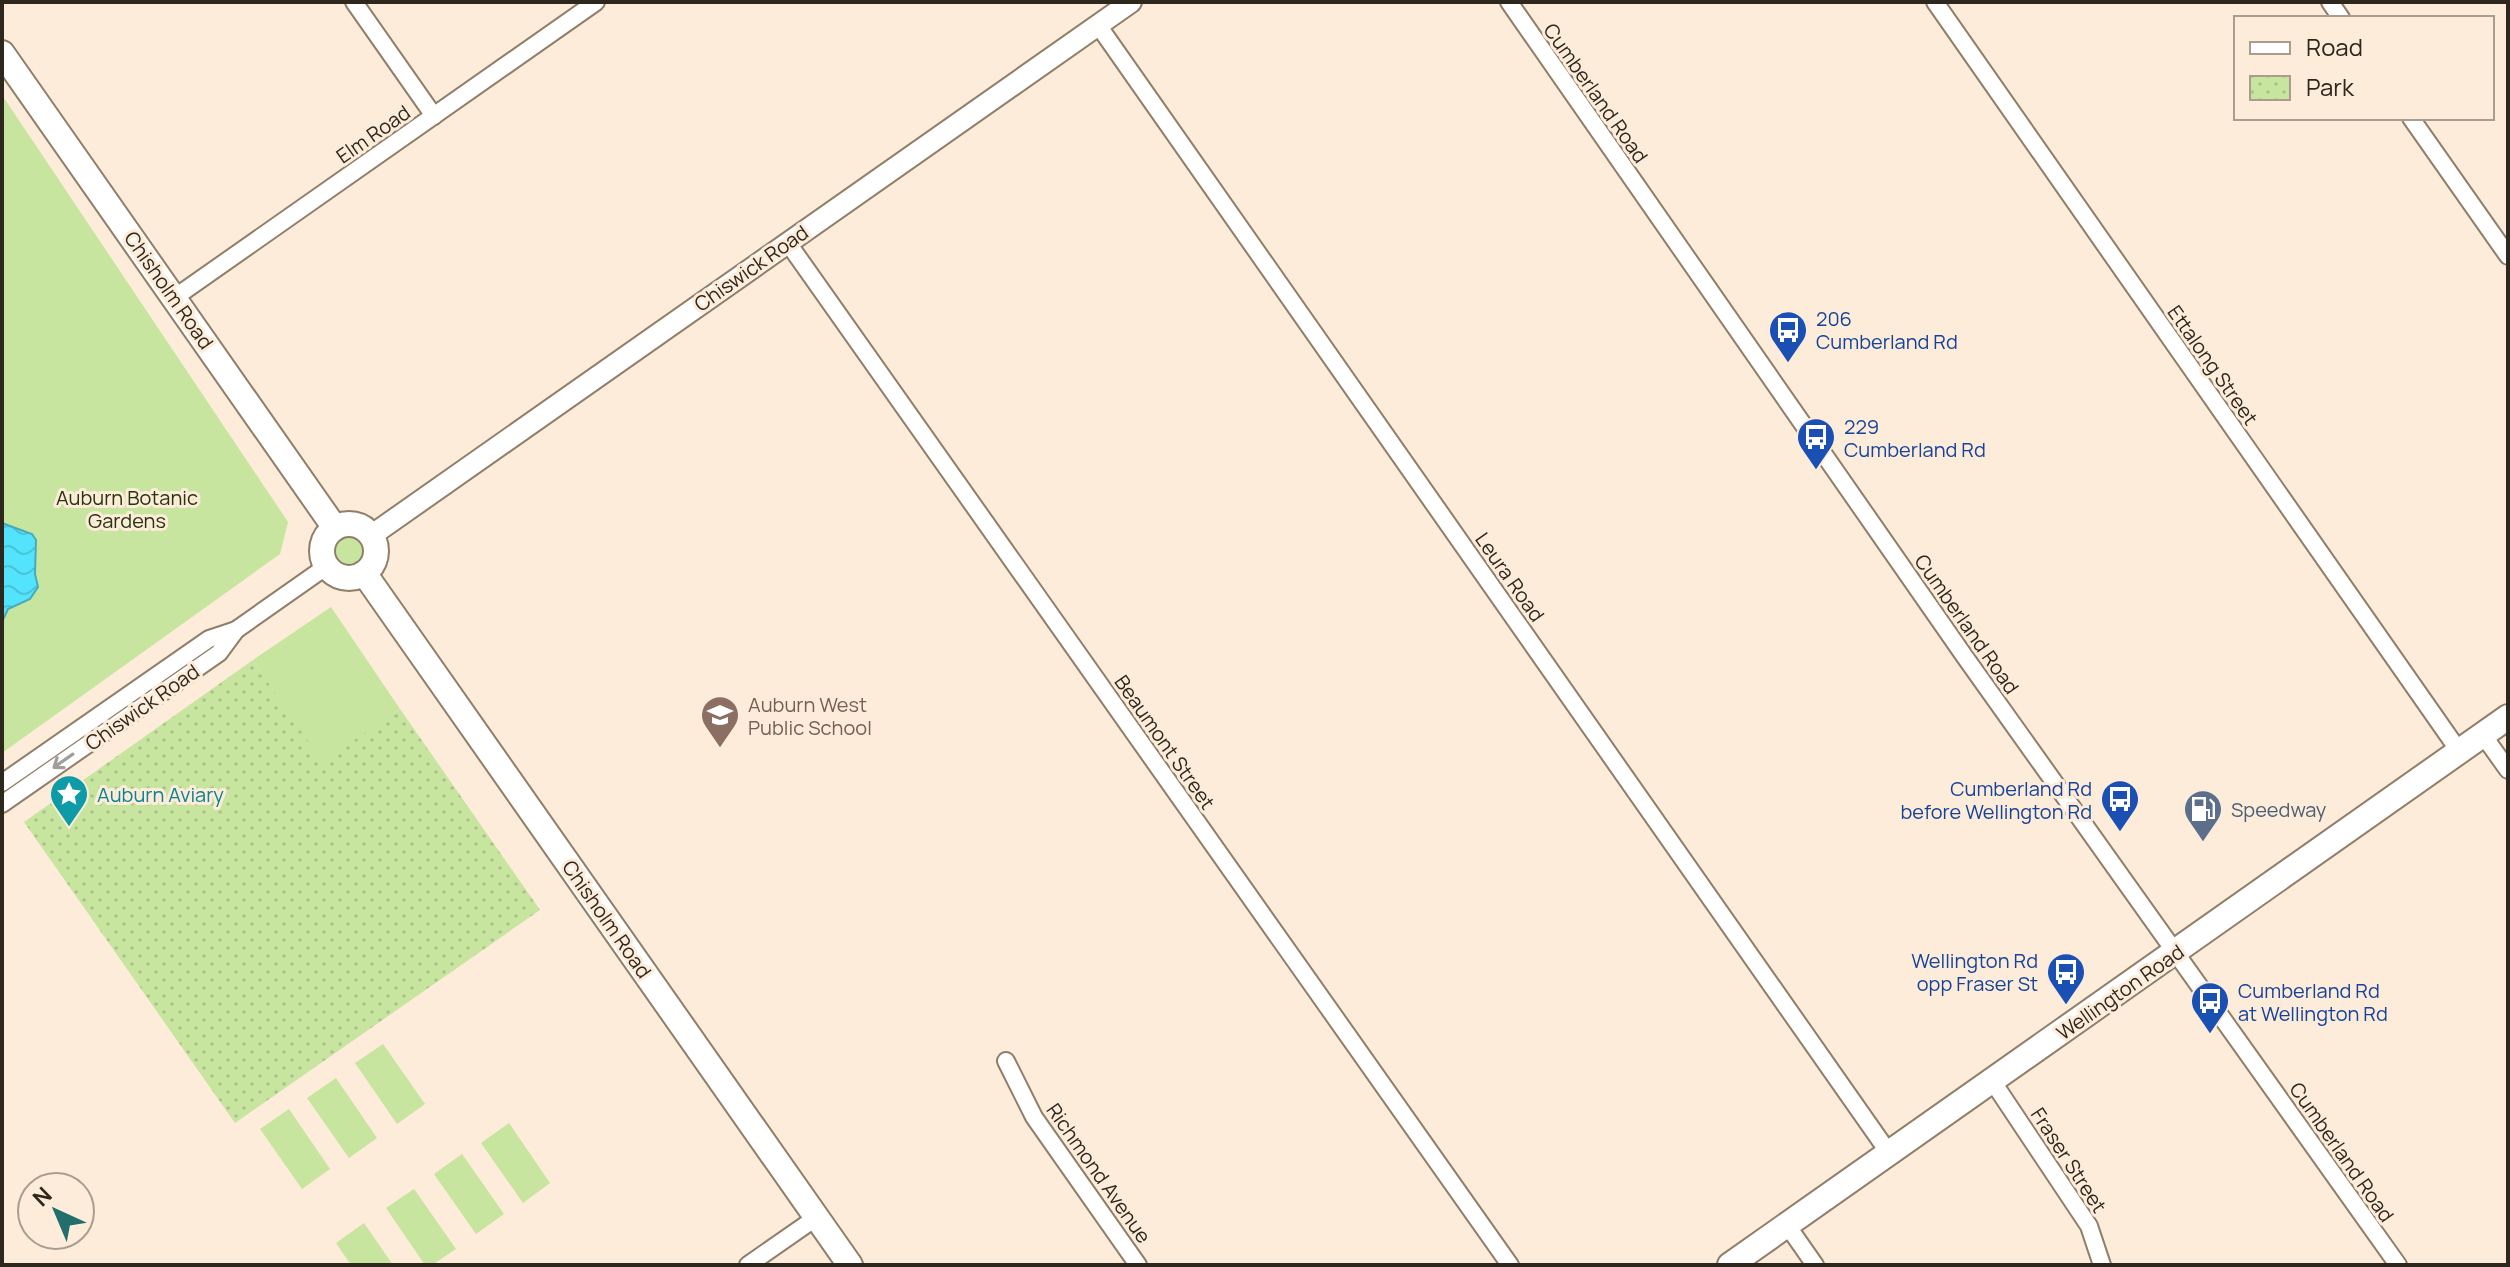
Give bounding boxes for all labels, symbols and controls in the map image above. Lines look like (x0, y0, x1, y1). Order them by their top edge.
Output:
legend (2234, 16, 2494, 120)
street label: Cumberland Road (1538, 18, 1654, 168)
text: Road (2306, 30, 2363, 63)
text: Park (2306, 70, 2355, 103)
street label: Elm Road (331, 99, 415, 169)
street label: Chiswick Road (689, 219, 813, 317)
street label: Chisholm Road (118, 226, 220, 354)
street label: Ettalong Street (2162, 300, 2264, 430)
place label: 206 Cumberland Rd (1816, 305, 1958, 355)
bus stop icon: 206 Cumberland Rd (1767, 309, 1809, 364)
place label: 229 Cumberland Rd (1844, 413, 1986, 463)
bus stop icon: 229 Cumberland Rd (1795, 416, 1837, 471)
park label: Auburn Botanic Gardens (56, 484, 198, 534)
street label: Leura Road (1469, 527, 1551, 627)
street label: Cumberland Road (1909, 549, 2025, 699)
street label: Chiswick Road (80, 658, 204, 756)
street label: Beaumont Street (1109, 670, 1221, 814)
place label: Auburn West Public School (748, 691, 872, 741)
school or university icon: Auburn West Public School (699, 694, 741, 749)
one-way arrow (53, 753, 75, 769)
place icon: Auburn Aviary (48, 773, 90, 828)
place label: Cumberland Rd before Wellington Rd (1901, 775, 2092, 825)
bus stop icon: Cumberland Rd before Wellington Rd (2099, 778, 2141, 833)
place label: Auburn Aviary (97, 781, 224, 808)
fuel station icon: Speedway (2182, 788, 2224, 843)
place label: Speedway (2231, 796, 2327, 823)
street label: Chisholm Road (556, 855, 658, 983)
street label: Wellington Road (2051, 938, 2189, 1046)
place label: Wellington Rd opp Fraser St (1911, 947, 2038, 997)
bus stop icon: Wellington Rd opp Fraser St (2045, 951, 2087, 1006)
place label: Cumberland Rd at Wellington Rd (2238, 977, 2388, 1027)
bus stop icon: Cumberland Rd at Wellington Rd (2189, 980, 2231, 1035)
street label: Cumberland Road (2284, 1077, 2400, 1227)
street label: Richmond Avenue (1041, 1098, 1157, 1248)
street label: Fraser Street (2025, 1102, 2113, 1218)
north arrow (16, 1171, 96, 1251)
text: N (26, 1180, 58, 1213)

